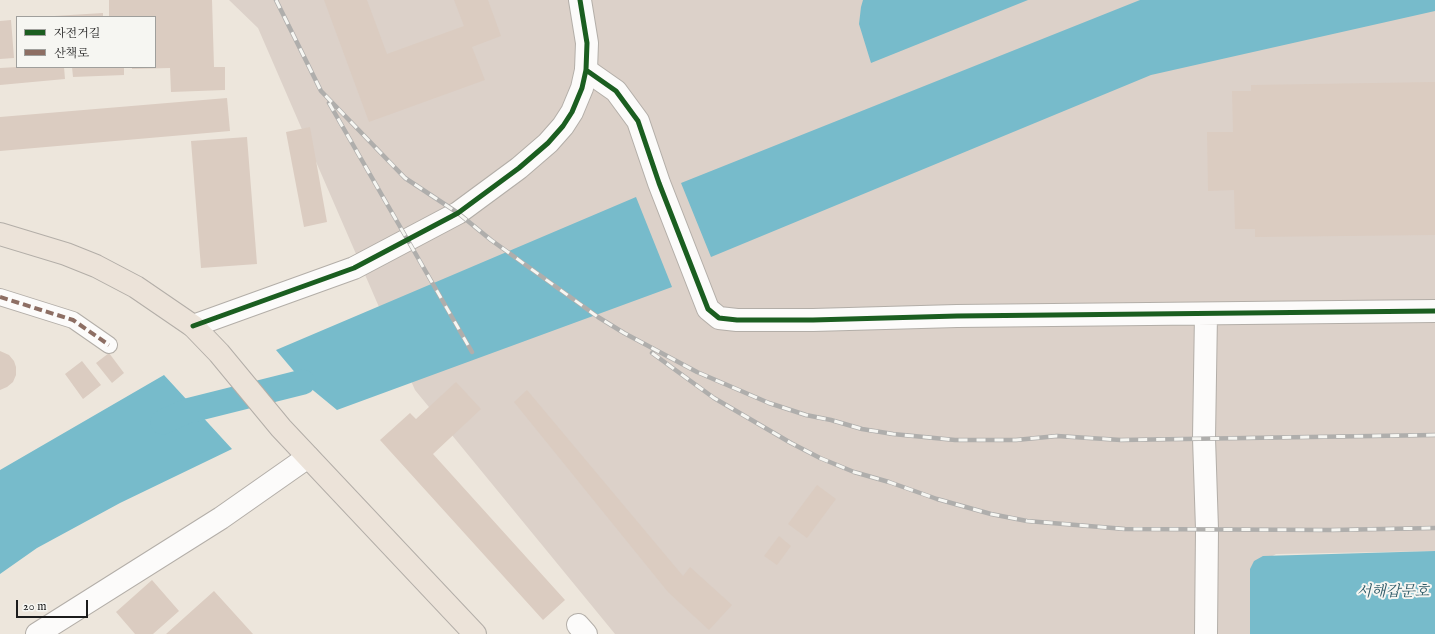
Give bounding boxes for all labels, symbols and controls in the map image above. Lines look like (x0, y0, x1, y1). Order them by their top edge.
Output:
legend (16, 16, 156, 68)
text: 자전거길 (54, 26, 100, 41)
text: 산책로 (54, 46, 89, 61)
water label: 서해갑문호 (1357, 584, 1429, 602)
scale bar (18, 592, 90, 618)
text: 20 m (23, 599, 46, 614)

